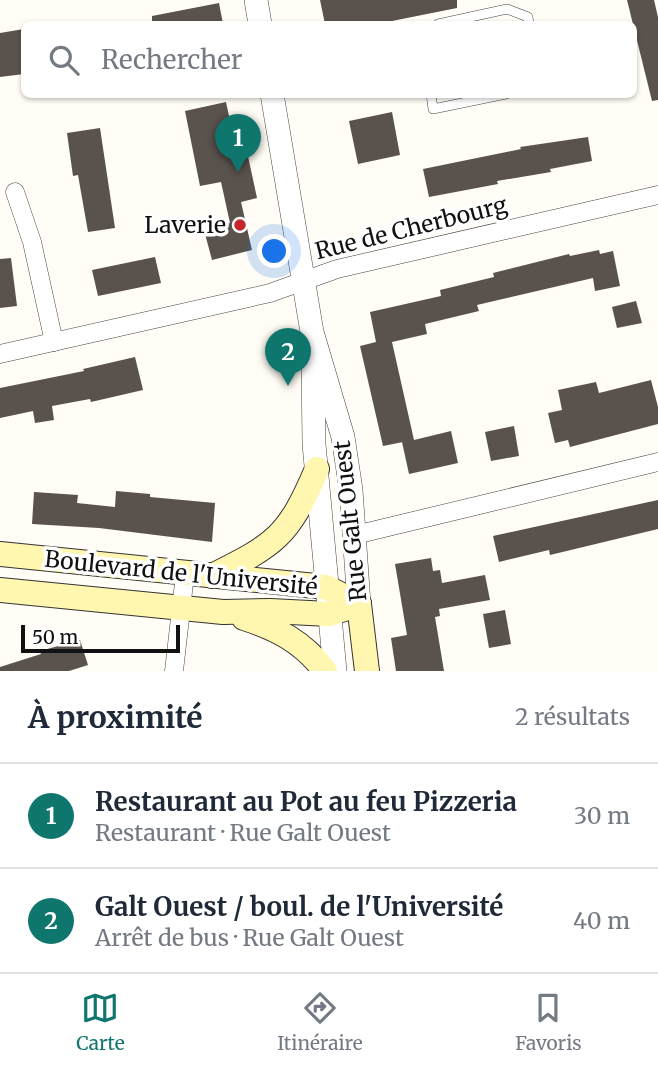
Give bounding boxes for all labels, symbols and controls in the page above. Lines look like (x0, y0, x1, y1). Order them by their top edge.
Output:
search box (21, 21, 637, 98)
icon: search (45, 41, 83, 79)
text: Rechercher (101, 43, 243, 76)
pin: 1 (215, 114, 261, 172)
street label: Rue de Cherbourg (312, 190, 510, 265)
place label: Laverie (144, 210, 226, 239)
marker: Laverie (232, 217, 248, 233)
your location (257, 234, 291, 268)
pin: 2 (265, 328, 311, 386)
street label: Rue Galt Ouest (327, 439, 372, 603)
street label: Boulevard de l'Université (43, 544, 319, 601)
scale bar (21, 622, 180, 654)
text: 50 m (32, 625, 78, 649)
text: À proximité (28, 698, 203, 736)
text: 2 résultats (515, 702, 630, 731)
text: Restaurant au Pot au feu Pizzeria (95, 785, 517, 818)
text: 1 (46, 801, 56, 830)
text: 30 m (574, 801, 630, 830)
text: Restaurant · Rue Galt Ouest (95, 818, 391, 847)
text: Galt Ouest / boul. de l'Université (95, 890, 503, 923)
text: 2 (44, 906, 58, 935)
text: 40 m (573, 906, 630, 935)
text: Arrêt de bus · Rue Galt Ouest (95, 923, 404, 952)
tab: Carte (76, 989, 125, 1055)
tab: Itinéraire (277, 989, 363, 1055)
tab: Favoris (515, 989, 582, 1055)

